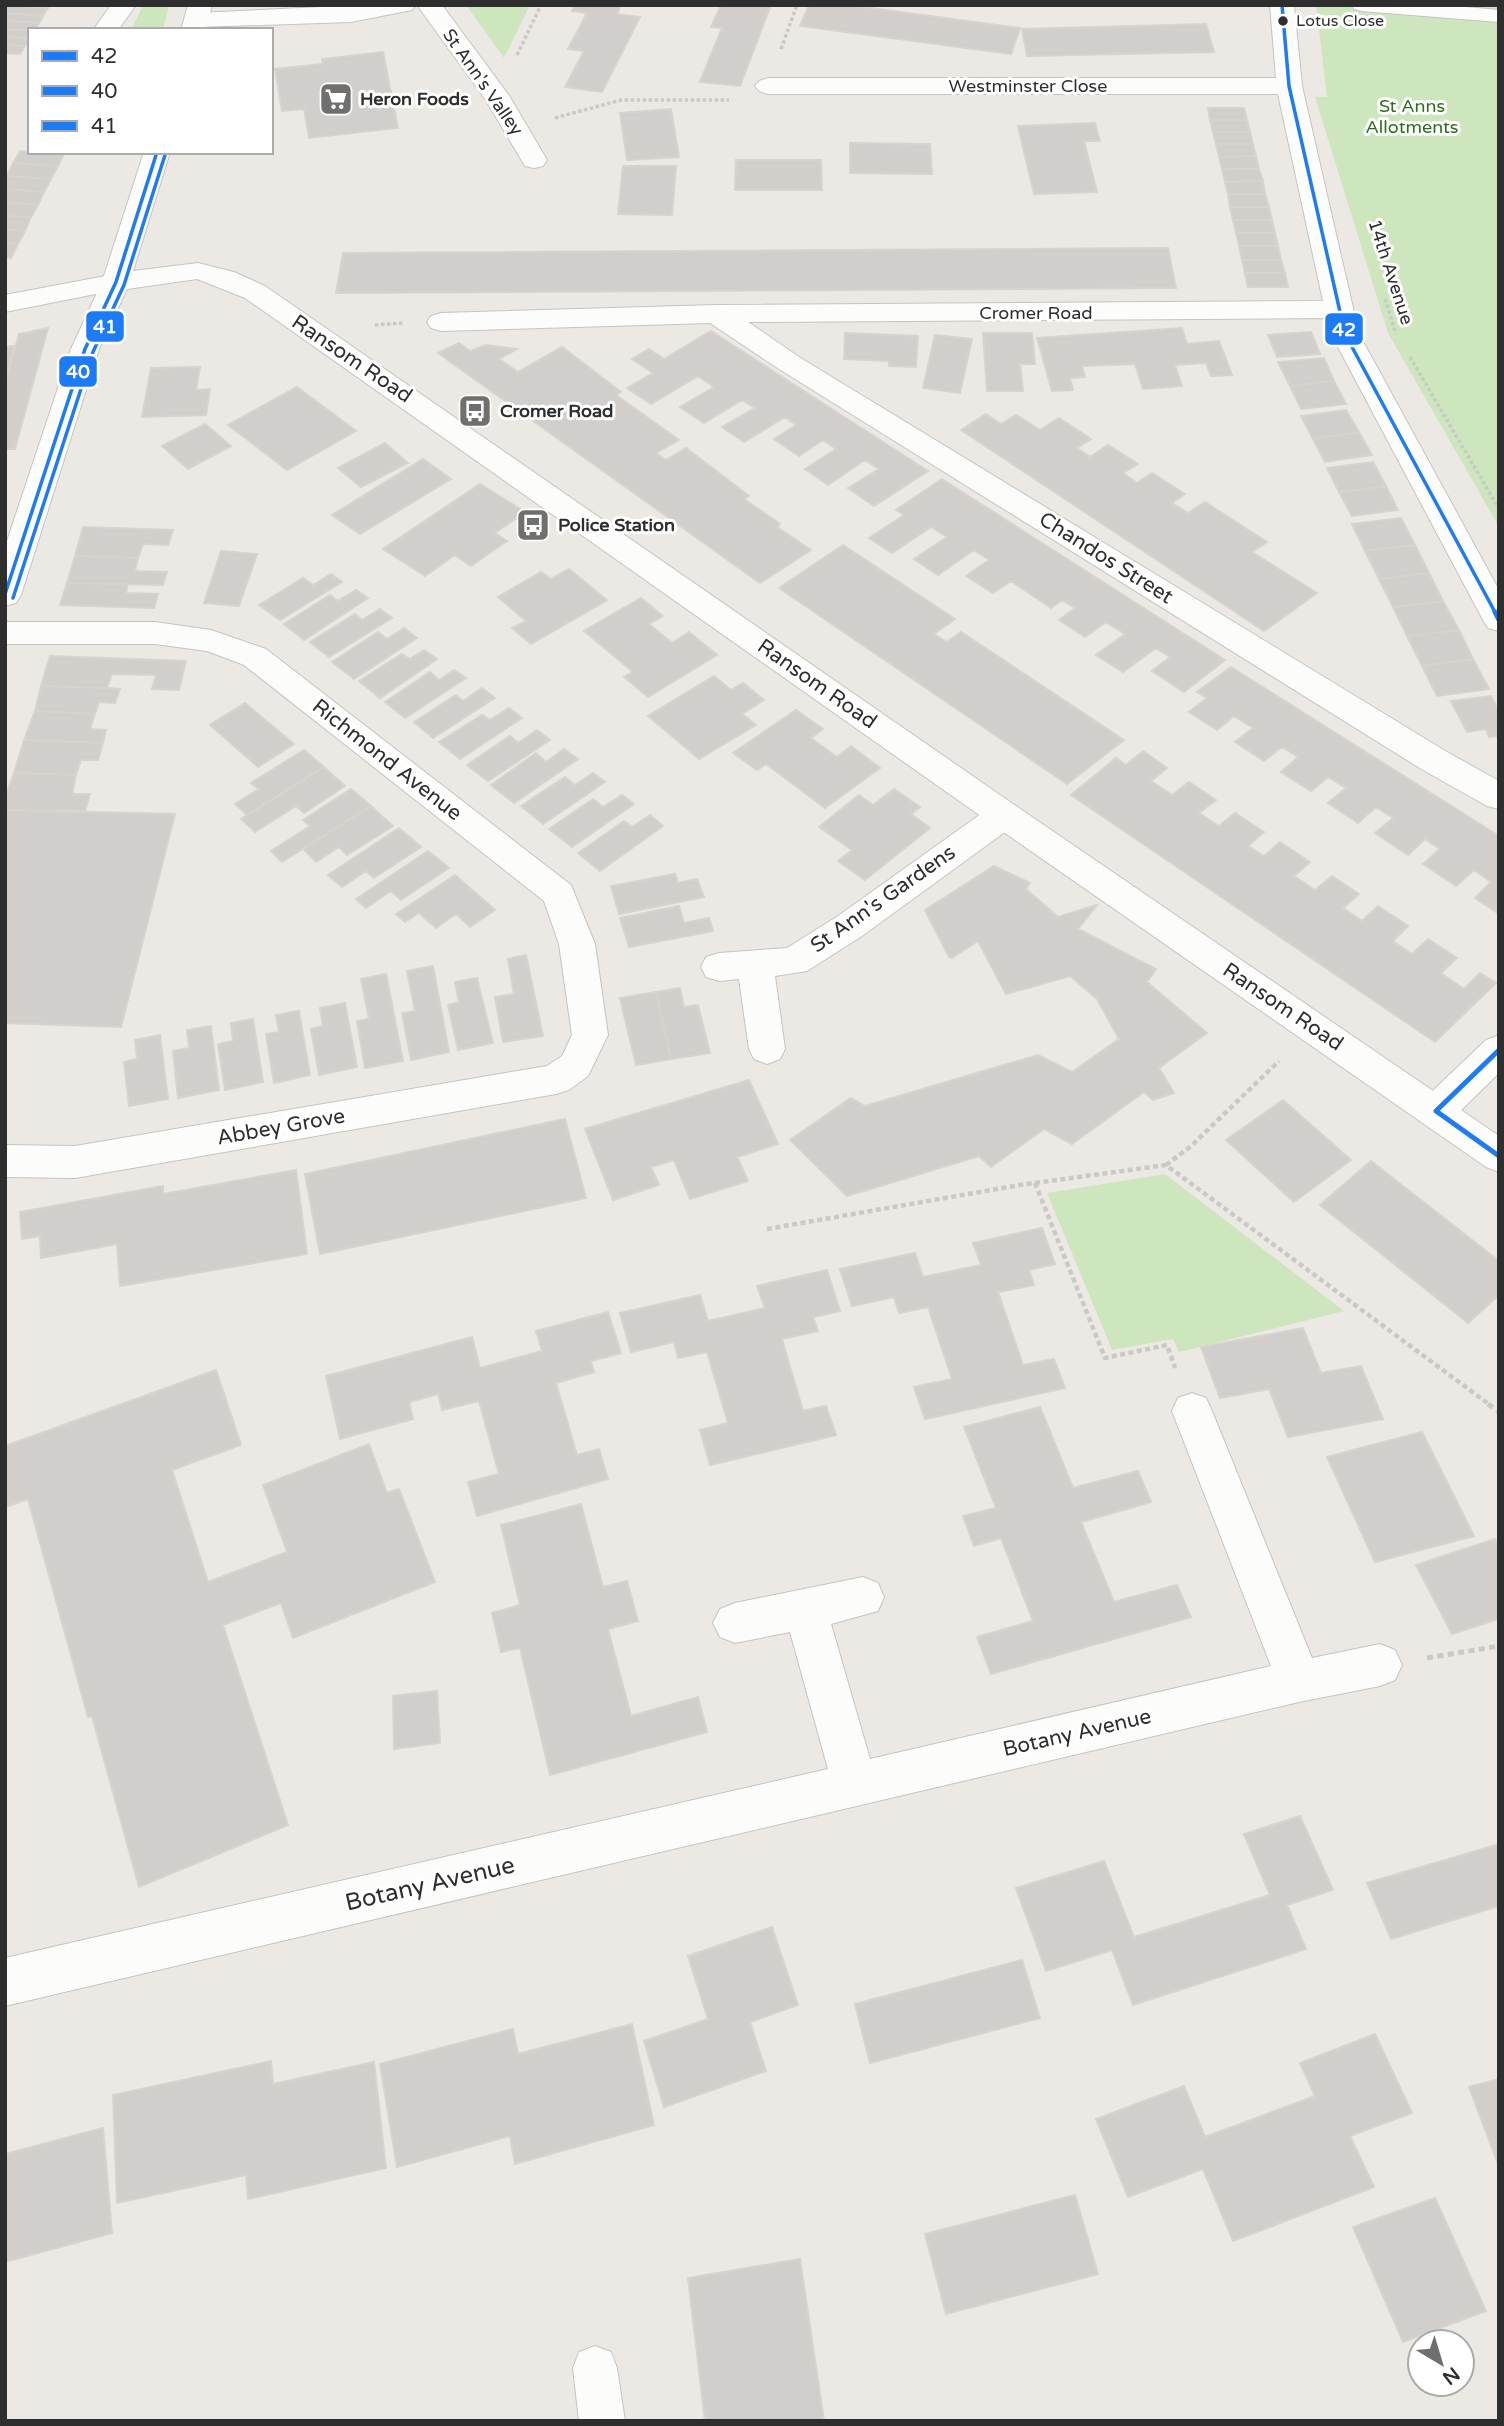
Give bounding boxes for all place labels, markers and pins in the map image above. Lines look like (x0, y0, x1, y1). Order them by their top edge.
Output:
place label: Lotus Close (1296, 11, 1384, 31)
marker: Lotus Close (1276, 14, 1290, 28)
supermarket icon: Heron Foods (317, 80, 355, 118)
place label: Heron Foods (360, 88, 469, 110)
bus stop icon: Cromer Road (456, 392, 494, 430)
place label: Cromer Road (500, 400, 613, 422)
bus stop icon: Police Station (514, 506, 552, 544)
place label: Police Station (558, 514, 675, 536)

